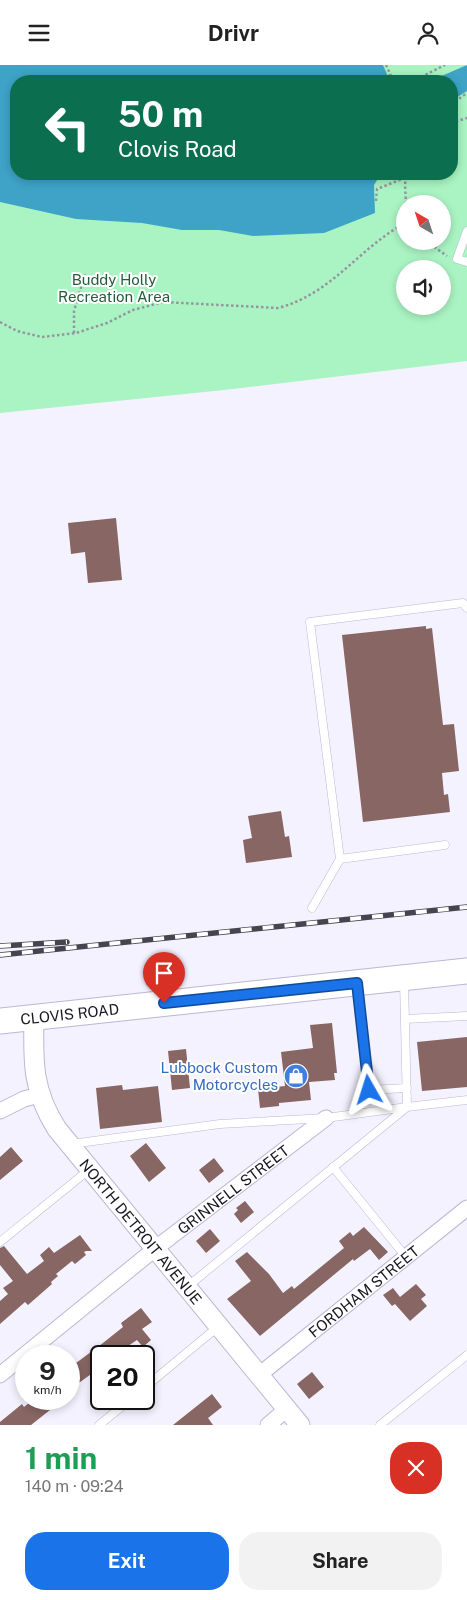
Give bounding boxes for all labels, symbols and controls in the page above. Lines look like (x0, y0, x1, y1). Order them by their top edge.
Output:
icon: menu (25, 19, 53, 47)
icon: person (414, 19, 442, 47)
text: Drivr (208, 20, 259, 46)
text: 50 m (118, 94, 203, 135)
icon: left (35, 95, 100, 160)
text: Clovis Road (118, 136, 237, 162)
north arrow (396, 195, 451, 250)
map controls (396, 195, 451, 315)
button: sound (396, 260, 451, 315)
park label: Buddy Holly Recreation Area (58, 271, 170, 305)
pin (143, 952, 185, 1003)
icon: arrive (150, 959, 178, 987)
street label: CLOVIS ROAD (19, 1000, 120, 1027)
place label: Lubbock Custom Motorcycles (160, 1059, 278, 1093)
shop icon: Lubbock Custom Motorcycles (283, 1063, 309, 1089)
position arrow (342, 1063, 394, 1115)
street label: GRINNELL STREET (174, 1141, 292, 1237)
street label: NORTH DETROIT AVENUE (77, 1155, 206, 1307)
street label: FORDHAM STREET (305, 1242, 422, 1340)
speed limit sign: 20 (90, 1345, 155, 1410)
text: 9 (39, 1356, 56, 1386)
text: km/h (33, 1383, 62, 1397)
text: 1 min (25, 1440, 97, 1476)
button: close (390, 1442, 442, 1494)
text: 140 m · 09:24 (25, 1477, 124, 1496)
button: Exit (25, 1532, 229, 1590)
button: Share (239, 1532, 442, 1590)

